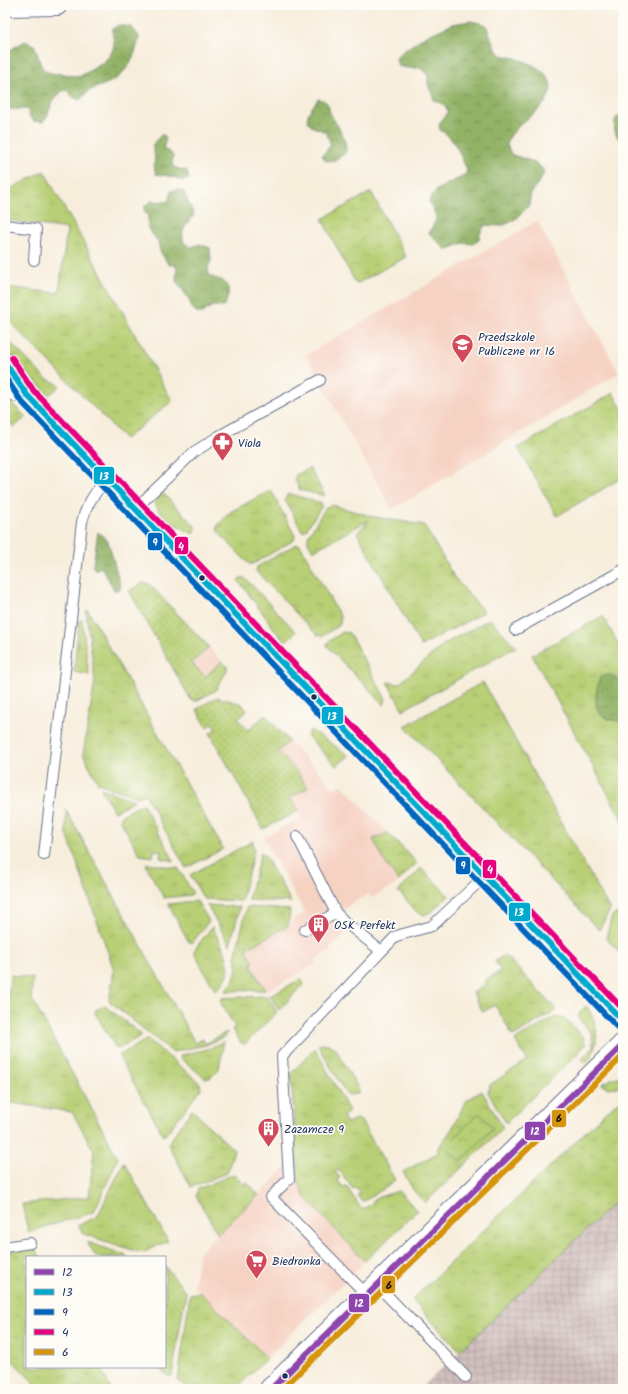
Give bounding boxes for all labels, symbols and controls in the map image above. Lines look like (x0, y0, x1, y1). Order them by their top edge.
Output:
place label: Przedszkole Publiczne nr 16 (478, 328, 555, 361)
school or university icon: Przedszkole Publiczne nr 16 (449, 331, 475, 364)
pharmacy icon: Viola (210, 430, 236, 463)
place label: Viola (238, 434, 262, 453)
line badge: 13 (93, 466, 115, 485)
text: 13 (99, 468, 109, 486)
line badge: 9 (147, 532, 163, 551)
text: 9 (152, 534, 158, 552)
line badge: 4 (174, 536, 189, 555)
text: 4 (178, 538, 184, 556)
unlabelled marker (197, 573, 207, 583)
unlabelled marker (309, 692, 319, 702)
line badge: 13 (321, 706, 344, 725)
text: 13 (327, 708, 337, 726)
line badge: 9 (455, 856, 471, 875)
text: 9 (460, 857, 466, 875)
line badge: 4 (482, 859, 497, 879)
text: 4 (487, 861, 493, 879)
line badge: 13 (508, 902, 531, 922)
text: 13 (514, 904, 524, 922)
building icon: OSK Perfekt (306, 912, 332, 945)
place label: OSK Perfekt (334, 916, 396, 935)
line badge: 6 (551, 1109, 567, 1128)
text: 6 (556, 1110, 562, 1128)
building icon: Zazamcze 9 (256, 1116, 282, 1149)
place label: Zazamcze 9 (284, 1120, 344, 1139)
line badge: 12 (524, 1121, 546, 1141)
text: 12 (530, 1123, 540, 1141)
supermarket icon: Biedronka (243, 1248, 269, 1281)
place label: Biedronka (272, 1252, 321, 1271)
legend (26, 1256, 166, 1368)
text: 12 (62, 1263, 73, 1282)
line badge: 6 (381, 1275, 396, 1294)
text: 6 (386, 1277, 392, 1295)
text: 13 (62, 1283, 73, 1302)
line badge: 12 (348, 1293, 370, 1313)
text: 12 (354, 1295, 364, 1313)
text: 9 (62, 1303, 68, 1322)
text: 4 (62, 1323, 69, 1342)
text: 6 (62, 1343, 69, 1362)
unlabelled marker (280, 1371, 290, 1381)

